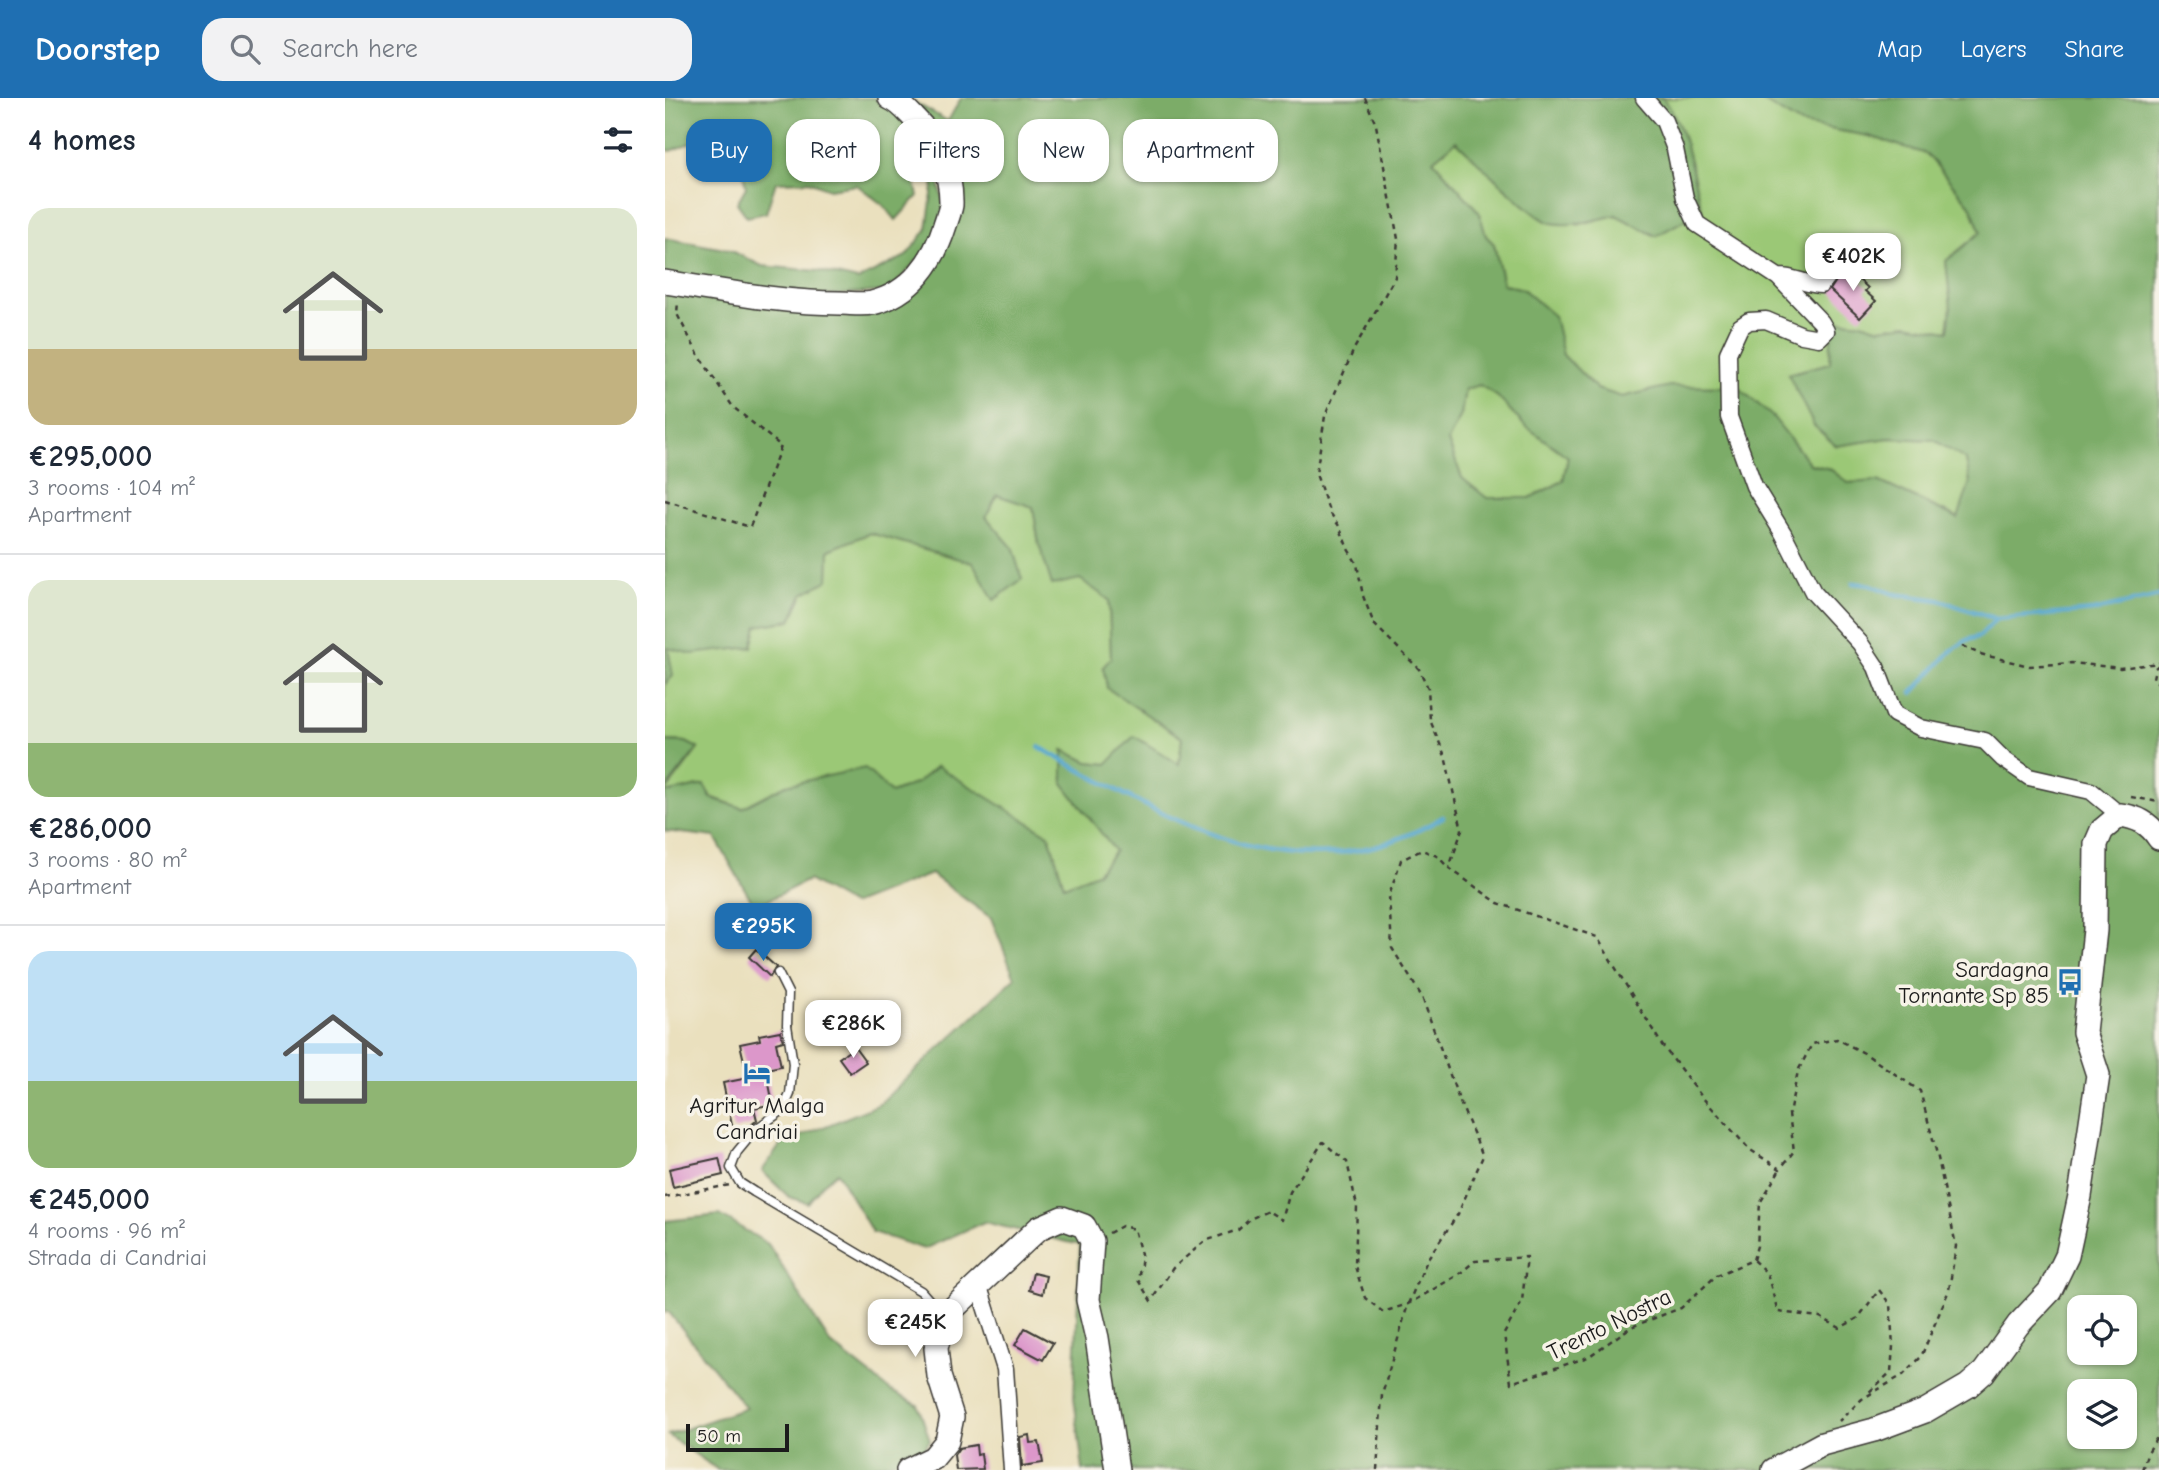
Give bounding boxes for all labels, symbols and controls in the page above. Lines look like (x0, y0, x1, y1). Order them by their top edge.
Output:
search box (202, 18, 692, 81)
text: Doorstep (35, 30, 160, 68)
icon: search (226, 30, 264, 68)
text: Search here (282, 34, 418, 64)
text: Map (1877, 35, 1923, 63)
text: Layers (1961, 35, 2026, 63)
text: Share (2064, 35, 2124, 63)
chip: Buy (686, 119, 772, 182)
chip: Rent (786, 119, 880, 182)
chip: Filters (894, 119, 1004, 182)
chip: New (1018, 119, 1109, 182)
chip: Apartment (1123, 119, 1278, 182)
icon: filters (599, 121, 637, 159)
text: 4 homes (28, 123, 135, 158)
pin: €402K (1804, 234, 1902, 293)
text: €402K (1821, 242, 1885, 269)
icon: home (270, 253, 396, 379)
text: €295,000 (28, 439, 152, 474)
text: 3 rooms · 104 m² (28, 474, 195, 501)
text: Apartment (28, 501, 131, 528)
icon: home (270, 625, 396, 751)
text: €286,000 (28, 811, 152, 846)
text: 3 rooms · 80 m² (28, 846, 187, 873)
text: Apartment (28, 873, 131, 900)
pin: €295K (714, 904, 812, 963)
text: €295K (731, 912, 795, 939)
place label: Sardagna Tornante Sp 85 (1899, 956, 2049, 1009)
bus stop icon: Sardagna Tornante Sp 85 (2055, 967, 2085, 997)
icon: home (270, 996, 396, 1122)
pin: €286K (804, 1000, 902, 1060)
text: €286K (821, 1009, 885, 1036)
hotel icon: Agritur Malga Candriai (742, 1058, 772, 1088)
place label: Agritur Malga Candriai (689, 1092, 825, 1145)
text: €245,000 (28, 1182, 150, 1217)
text: 4 rooms · 96 m² (28, 1217, 185, 1244)
text: Strada di Candriai (28, 1244, 207, 1271)
street label: Trento Nostra (1543, 1283, 1676, 1366)
map controls (2067, 1295, 2137, 1449)
button: locate (2067, 1295, 2137, 1365)
pin: €245K (866, 1300, 964, 1359)
text: €245K (884, 1308, 946, 1335)
button: layers (2067, 1379, 2137, 1449)
scale bar (686, 1421, 789, 1453)
text: 50 m (697, 1425, 741, 1447)

